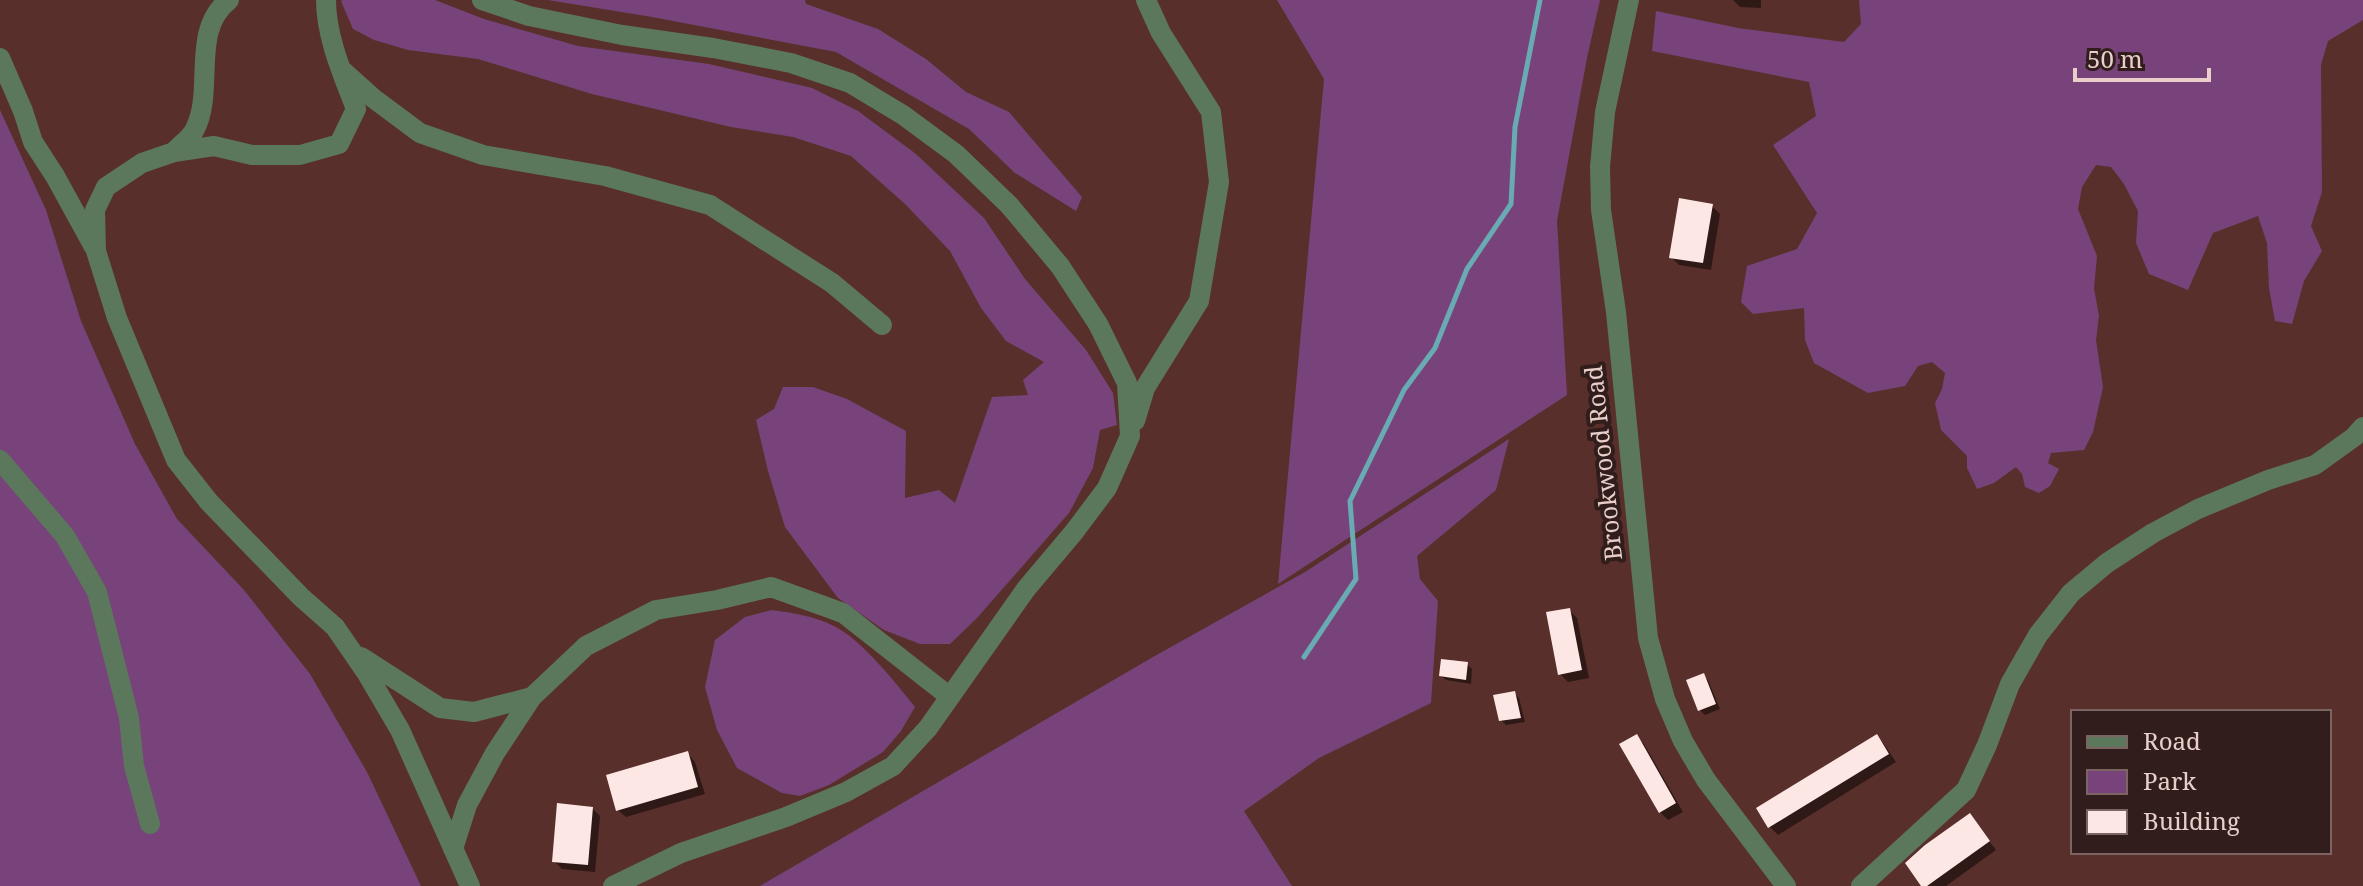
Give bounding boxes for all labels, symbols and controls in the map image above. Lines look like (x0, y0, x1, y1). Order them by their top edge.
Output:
scale bar (2075, 32, 2209, 82)
text: 50 m (2087, 42, 2143, 75)
street label: Brookwood Road (1576, 364, 1629, 562)
legend (2071, 710, 2331, 854)
text: Road (2143, 724, 2201, 757)
text: Park (2143, 764, 2197, 797)
text: Building (2143, 804, 2240, 837)

